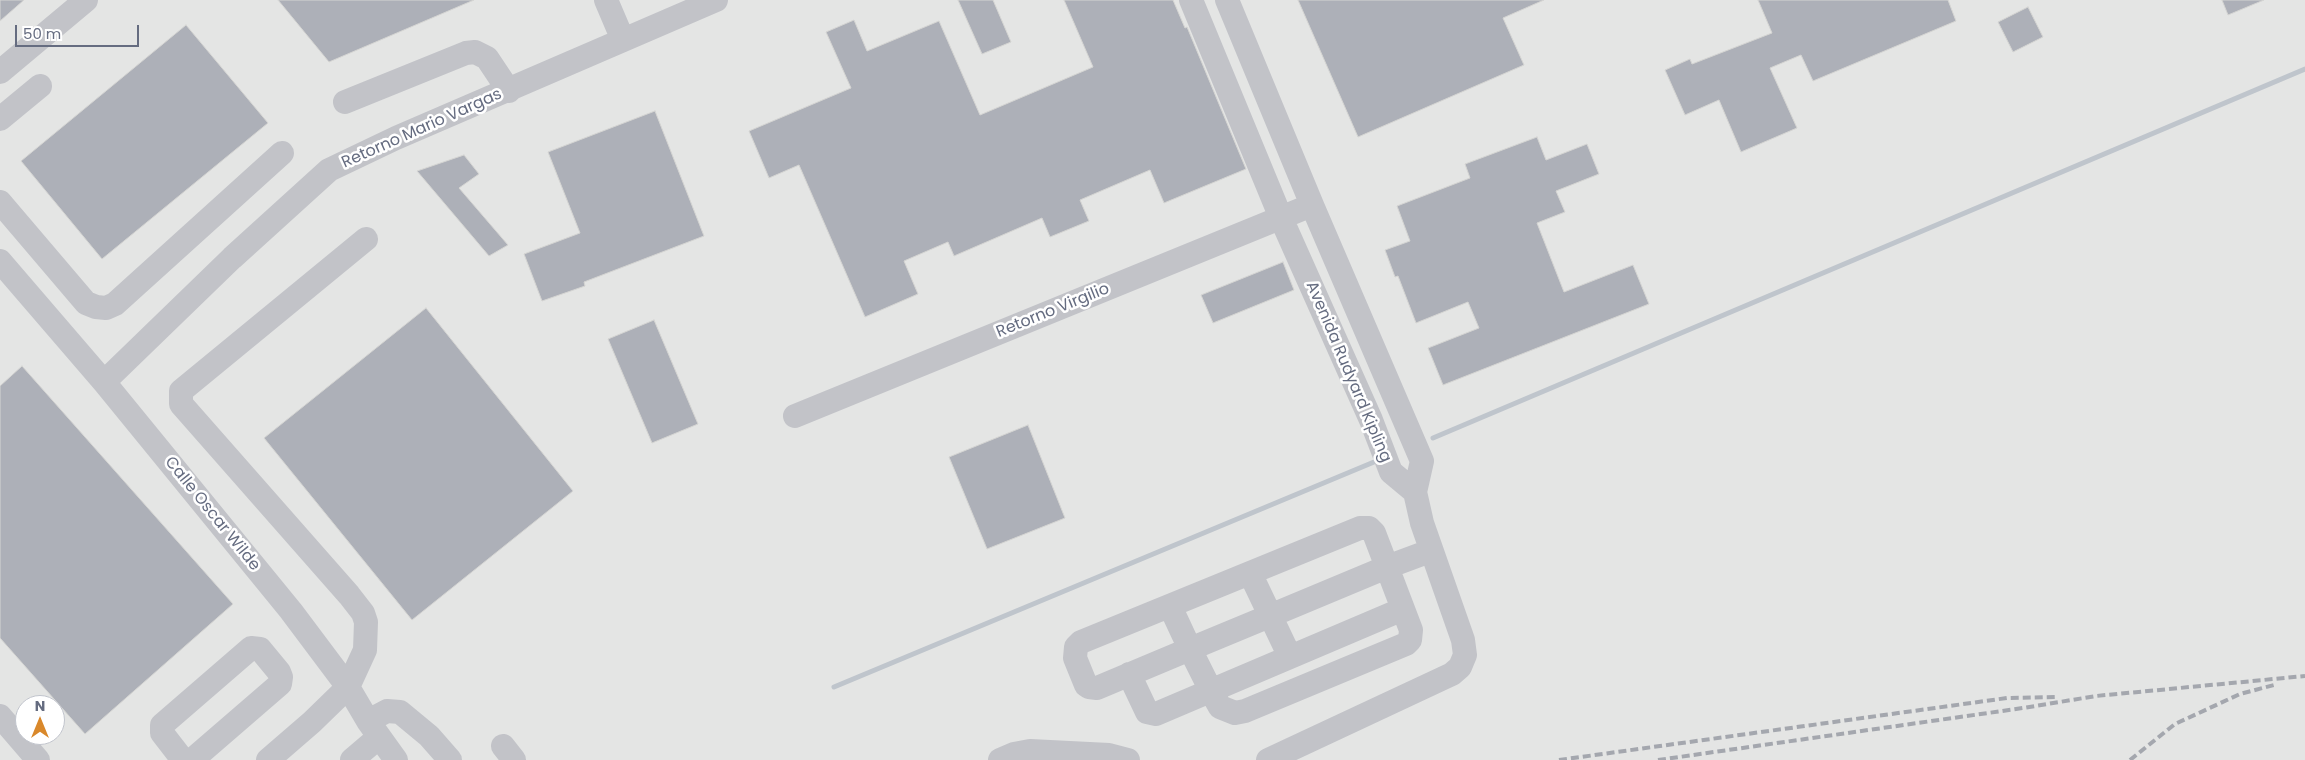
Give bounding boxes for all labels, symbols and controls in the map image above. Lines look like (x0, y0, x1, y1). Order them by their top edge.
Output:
scale bar (18, 15, 141, 47)
text: 50 m (23, 23, 61, 44)
street label: Retorno Mario Vargas (339, 85, 505, 173)
street label: Avenida Rudyard Kipling (1301, 279, 1395, 465)
street label: Retorno Virgilio (994, 280, 1112, 342)
street label: Calle Oscar Wilde (160, 453, 264, 575)
north arrow (15, 695, 65, 745)
text: N (35, 696, 45, 716)

